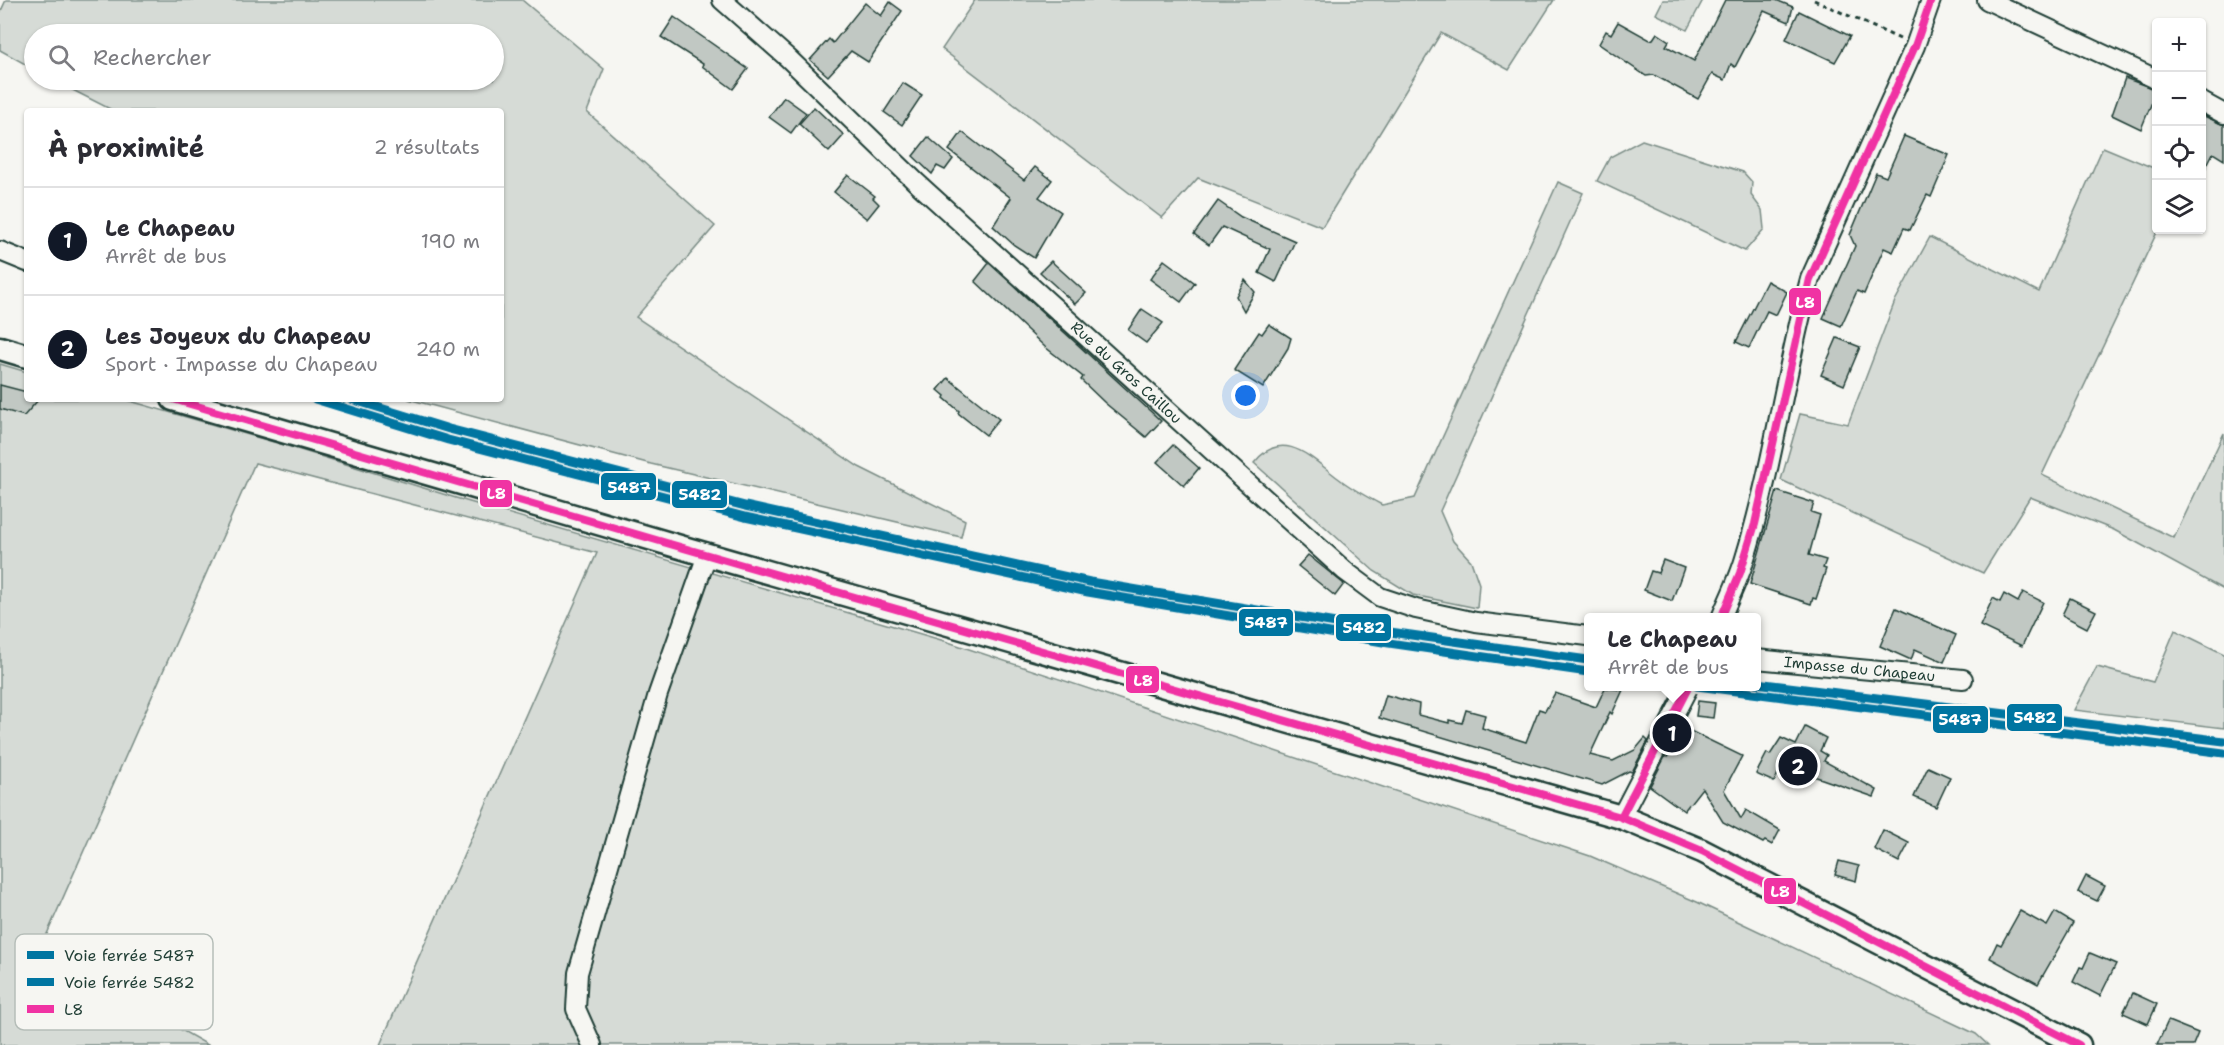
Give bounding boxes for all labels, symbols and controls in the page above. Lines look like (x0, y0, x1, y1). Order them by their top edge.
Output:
map controls (2152, 18, 2206, 234)
button: + (2152, 18, 2206, 72)
search box (24, 24, 504, 90)
icon: search (45, 41, 78, 74)
text: Rechercher (93, 43, 212, 72)
button: − (2152, 72, 2206, 126)
button: locate (2152, 126, 2206, 180)
text: À proximité (48, 130, 204, 165)
text: 2 résultats (374, 134, 480, 160)
button: layers (2152, 180, 2206, 234)
text: Le Chapeau (105, 214, 236, 243)
text: 1 (63, 228, 72, 254)
text: 190 m (421, 228, 480, 254)
text: Arrêt de bus (105, 243, 227, 269)
line badge: L8 (1788, 287, 1822, 316)
text: L8 (1795, 292, 1815, 313)
street label: Rue du Gros Caillou (1066, 317, 1186, 428)
text: Les Joyeux du Chapeau (105, 322, 371, 351)
text: 2 (61, 336, 75, 362)
text: 240 m (415, 336, 480, 362)
text: Sport · Impasse du Chapeau (105, 351, 378, 377)
your location (1231, 381, 1260, 410)
line badge: 5487 (600, 472, 657, 501)
text: 5487 (607, 477, 651, 498)
line badge: L8 (479, 479, 513, 508)
line badge: 5482 (671, 480, 728, 509)
text: L8 (486, 483, 506, 504)
text: 5482 (678, 484, 722, 505)
line badge: 5487 (1238, 608, 1294, 637)
text: 5487 (1244, 612, 1288, 633)
line badge: 5482 (1335, 613, 1392, 642)
popup (1584, 613, 1761, 691)
text: 5482 (1342, 617, 1386, 638)
text: Le Chapeau (1607, 625, 1738, 654)
street label: Impasse du Chapeau (1783, 652, 1936, 686)
text: Arrêt de bus (1607, 654, 1729, 680)
line badge: L8 (1125, 665, 1160, 694)
text: L8 (1133, 670, 1153, 691)
line badge: 5482 (2006, 703, 2063, 732)
line badge: 5487 (1932, 705, 1989, 734)
text: 5482 (2013, 707, 2057, 728)
text: 5487 (1938, 709, 1982, 730)
pin: 1 (1652, 710, 1692, 756)
pin: 2 (1778, 744, 1818, 789)
line badge: L8 (1763, 877, 1797, 905)
text: L8 (1770, 881, 1790, 902)
legend (15, 934, 213, 1030)
text: Voie ferrée 5487 (64, 945, 195, 966)
text: Voie ferrée 5482 (64, 972, 195, 993)
text: L8 (64, 999, 83, 1020)

